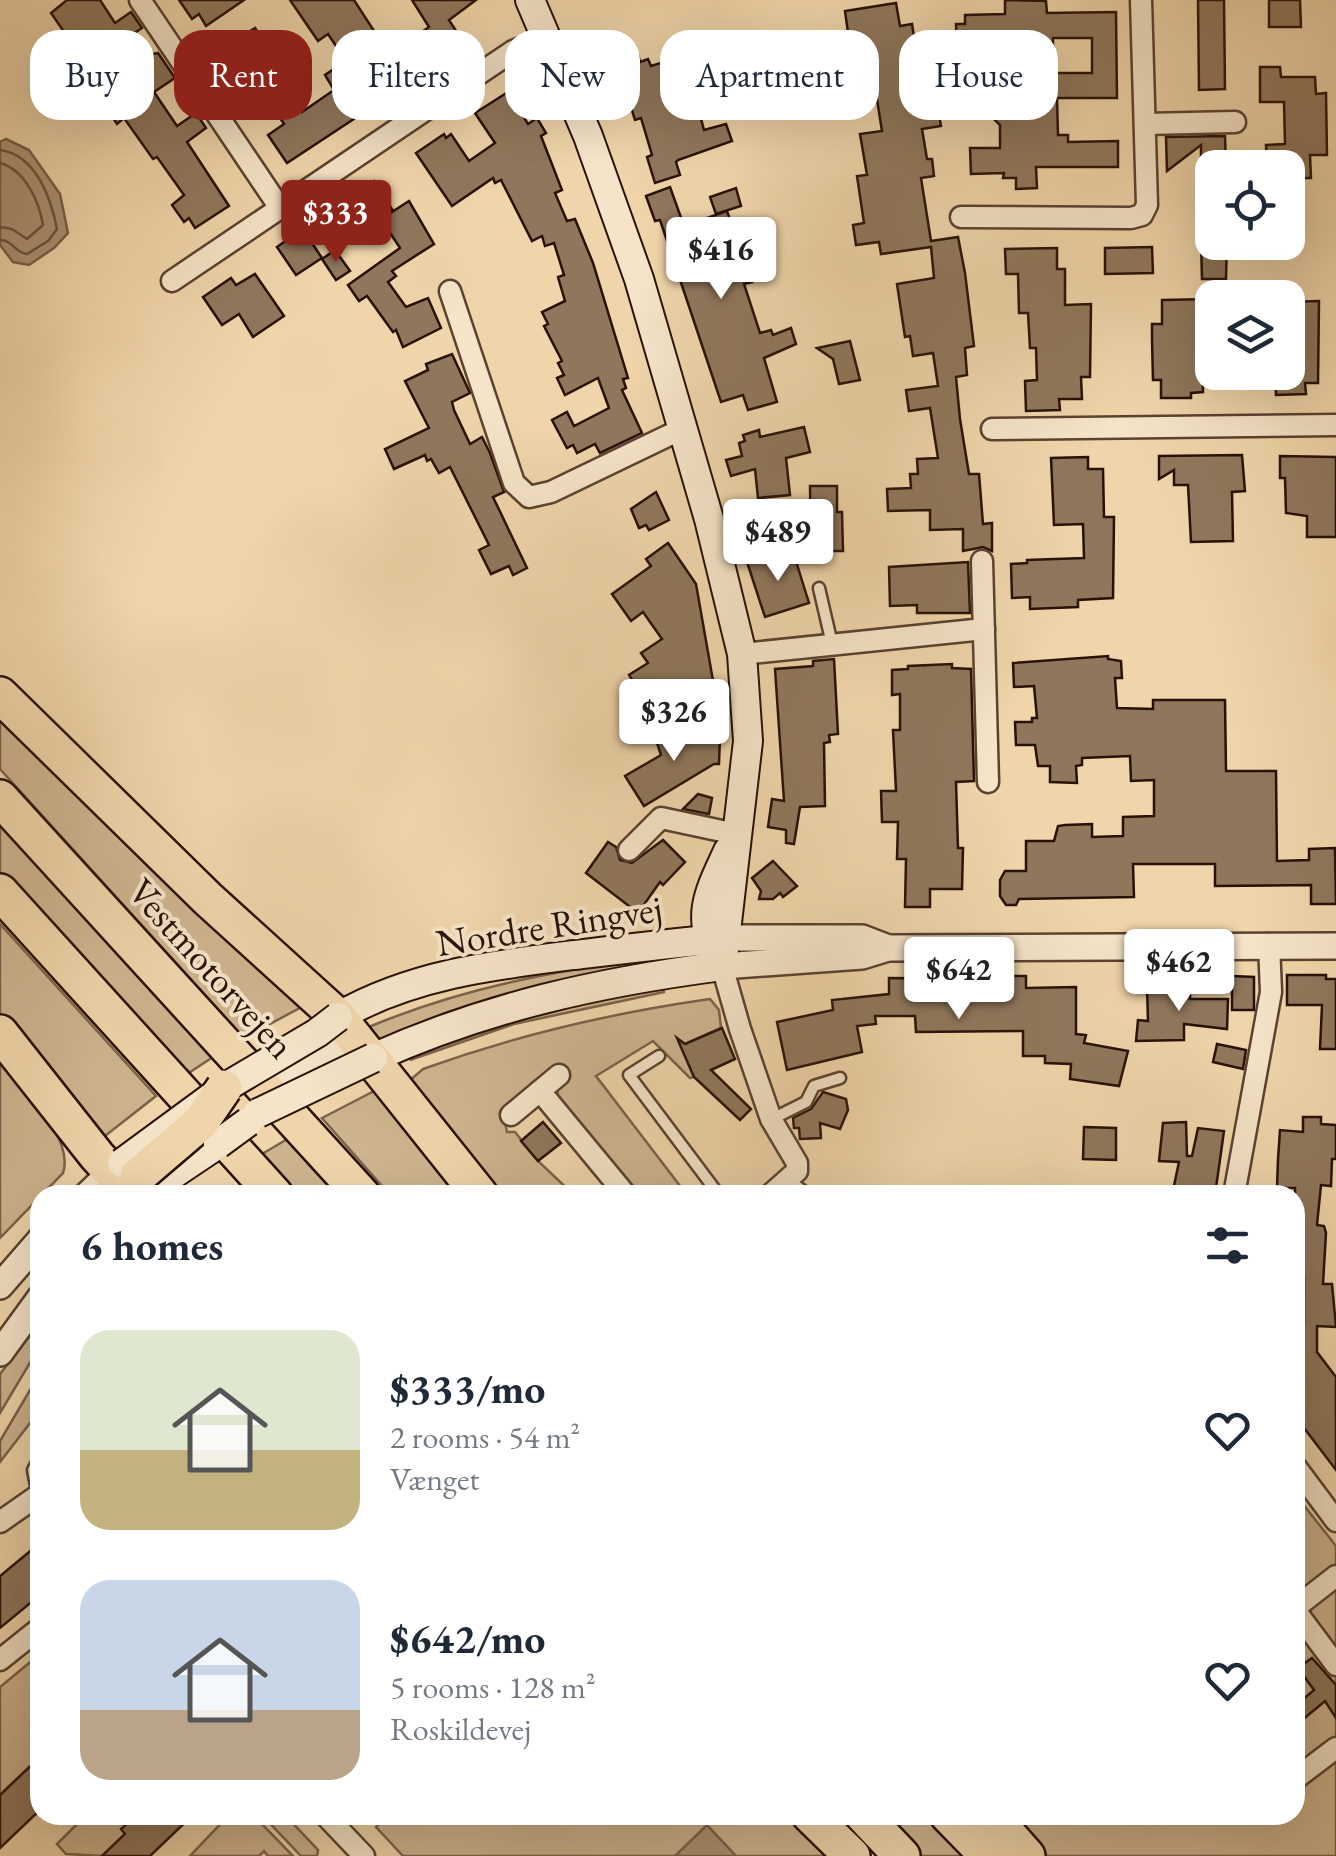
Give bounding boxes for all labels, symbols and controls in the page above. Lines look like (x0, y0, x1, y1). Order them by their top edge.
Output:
chip: Buy (30, 30, 154, 120)
chip: Rent (174, 30, 312, 120)
chip: Filters (332, 30, 485, 120)
chip: New (505, 30, 640, 120)
chip: Apartment (660, 30, 879, 120)
chip: House (899, 30, 1058, 120)
map controls (1195, 150, 1305, 390)
button: locate (1195, 150, 1305, 260)
pin: $333 (277, 180, 395, 265)
text: $333 (303, 191, 369, 233)
pin: $416 (662, 217, 780, 302)
text: $416 (688, 228, 754, 270)
button: layers (1195, 280, 1305, 390)
pin: $489 (719, 499, 837, 584)
text: $489 (745, 510, 811, 552)
pin: $326 (615, 679, 733, 764)
text: $326 (641, 690, 707, 732)
street label: Vestmotorvejen (118, 867, 306, 1069)
street label: Nordre Ringvej (433, 883, 665, 967)
pin: $462 (1120, 929, 1238, 1014)
pin: $642 (900, 937, 1018, 1022)
text: $462 (1146, 940, 1212, 982)
text: $642 (926, 948, 992, 990)
text: 6 homes (80, 1218, 223, 1273)
icon: filters (1200, 1218, 1255, 1273)
text: $333/mo (390, 1361, 546, 1416)
icon: home (160, 1370, 280, 1490)
icon: heart (1200, 1403, 1255, 1458)
text: 2 rooms · 54 m² (390, 1416, 580, 1458)
text: Vænget (390, 1458, 479, 1500)
text: $642/mo (390, 1611, 546, 1666)
icon: home (160, 1620, 280, 1740)
icon: heart (1200, 1653, 1255, 1708)
text: 5 rooms · 128 m² (390, 1666, 596, 1708)
text: Roskildevej (390, 1708, 531, 1750)

